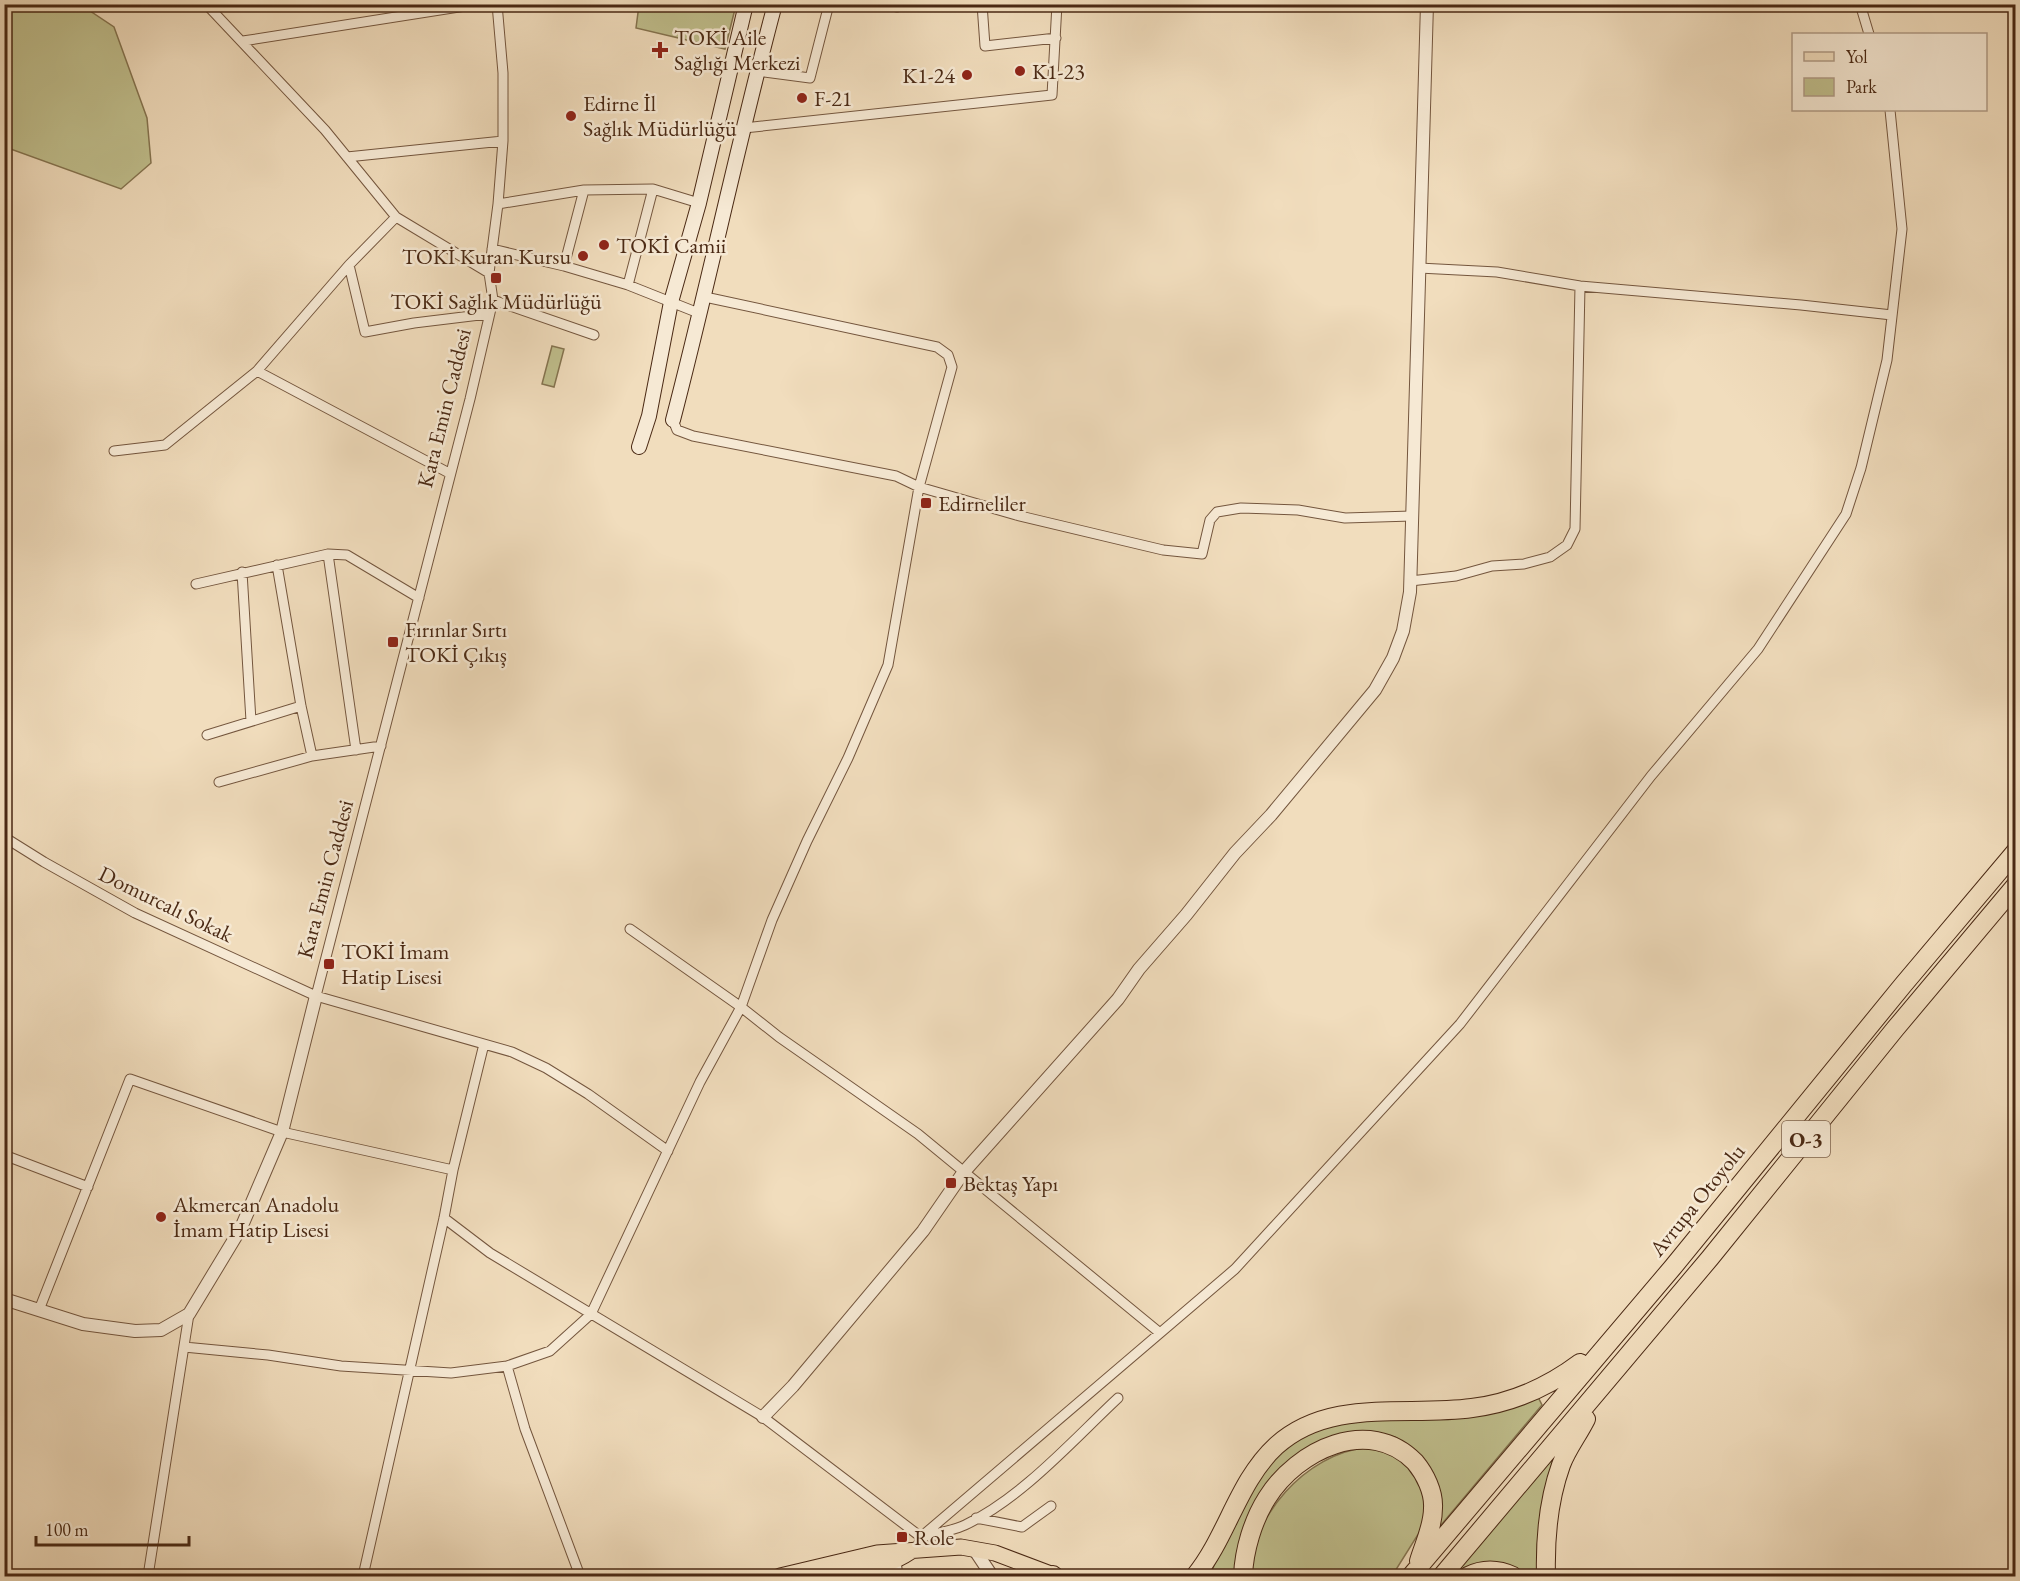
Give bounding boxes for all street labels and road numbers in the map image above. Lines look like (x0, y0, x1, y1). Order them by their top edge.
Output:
street label: Kara Emin Caddesi (410, 325, 478, 491)
street label: Kara Emin Caddesi (290, 797, 360, 961)
street label: Domurcalı Sokak (94, 859, 239, 949)
road number: O-3 (1782, 1121, 1830, 1157)
street label: Avrupa Otoyolu (1642, 1137, 1752, 1263)

